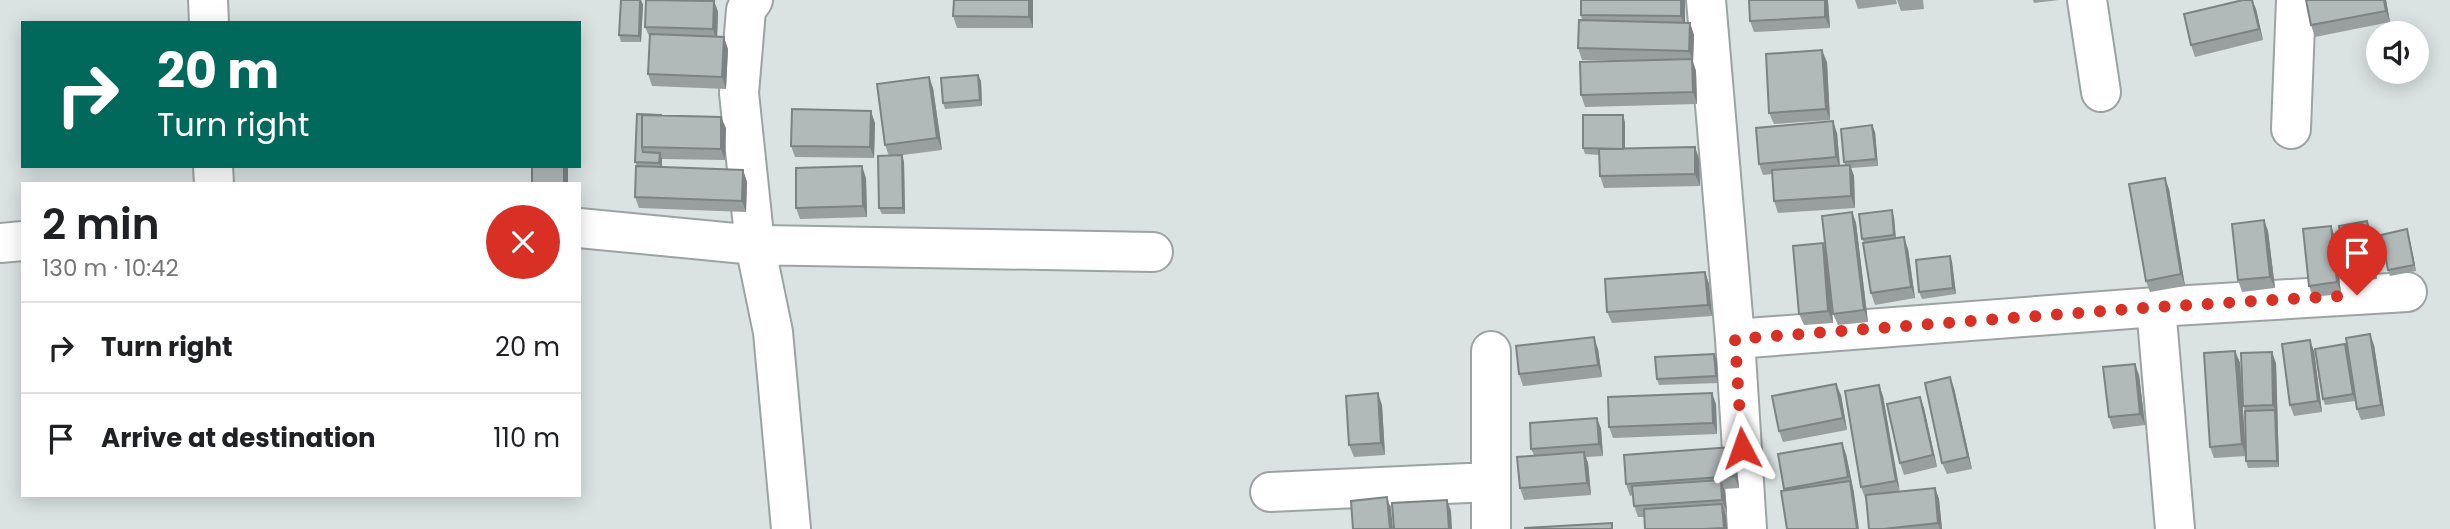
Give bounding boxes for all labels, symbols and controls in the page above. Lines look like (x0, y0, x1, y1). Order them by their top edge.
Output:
map controls (2366, 21, 2429, 84)
button: sound (2366, 21, 2429, 84)
text: 20 m (157, 37, 279, 105)
icon: right (42, 49, 133, 140)
text: Turn right (157, 102, 309, 147)
text: 2 min (42, 195, 160, 254)
button: close (486, 205, 560, 279)
pin (2327, 223, 2387, 295)
icon: arrive (2338, 234, 2376, 272)
text: 130 m · 10:42 (42, 252, 179, 284)
icon: right (42, 329, 80, 367)
text: Turn right (101, 329, 233, 365)
text: 20 m (495, 329, 560, 365)
position arrow (1705, 411, 1779, 485)
icon: arrive (42, 420, 80, 458)
text: Arrive at destination (101, 420, 376, 456)
text: 110 m (493, 420, 560, 456)

